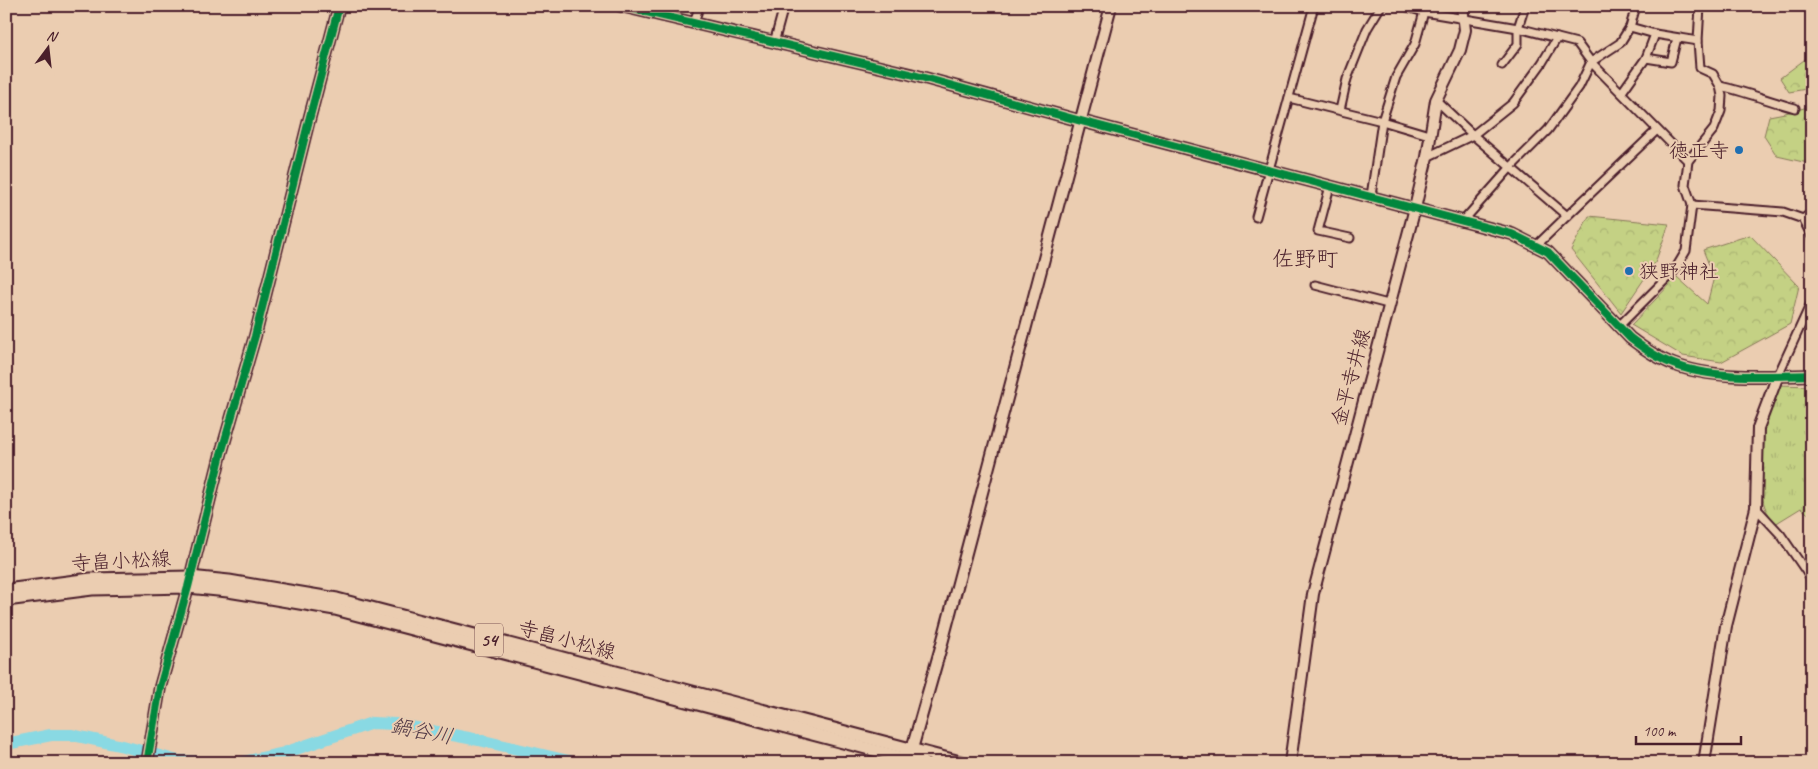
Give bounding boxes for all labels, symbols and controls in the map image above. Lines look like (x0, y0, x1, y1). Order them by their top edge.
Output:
north arrow (22, 22, 72, 72)
text: N (45, 27, 60, 46)
place label: 徳正寺 (1669, 138, 1729, 163)
marker: 徳正寺 (1733, 144, 1745, 156)
district label: 佐野町 (1272, 245, 1338, 273)
place label: 狭野神社 (1639, 259, 1719, 284)
marker: 狭野神社 (1623, 265, 1635, 277)
street label: 金平寺井線 (1326, 325, 1376, 429)
street label: 寺畠小松線 (70, 546, 172, 576)
street label: 寺畠小松線 (515, 615, 619, 665)
road number: 54 (475, 624, 503, 656)
water label: 鍋谷川 (389, 712, 455, 750)
scale bar (1636, 714, 1740, 746)
text: 100 m (1643, 722, 1677, 741)

